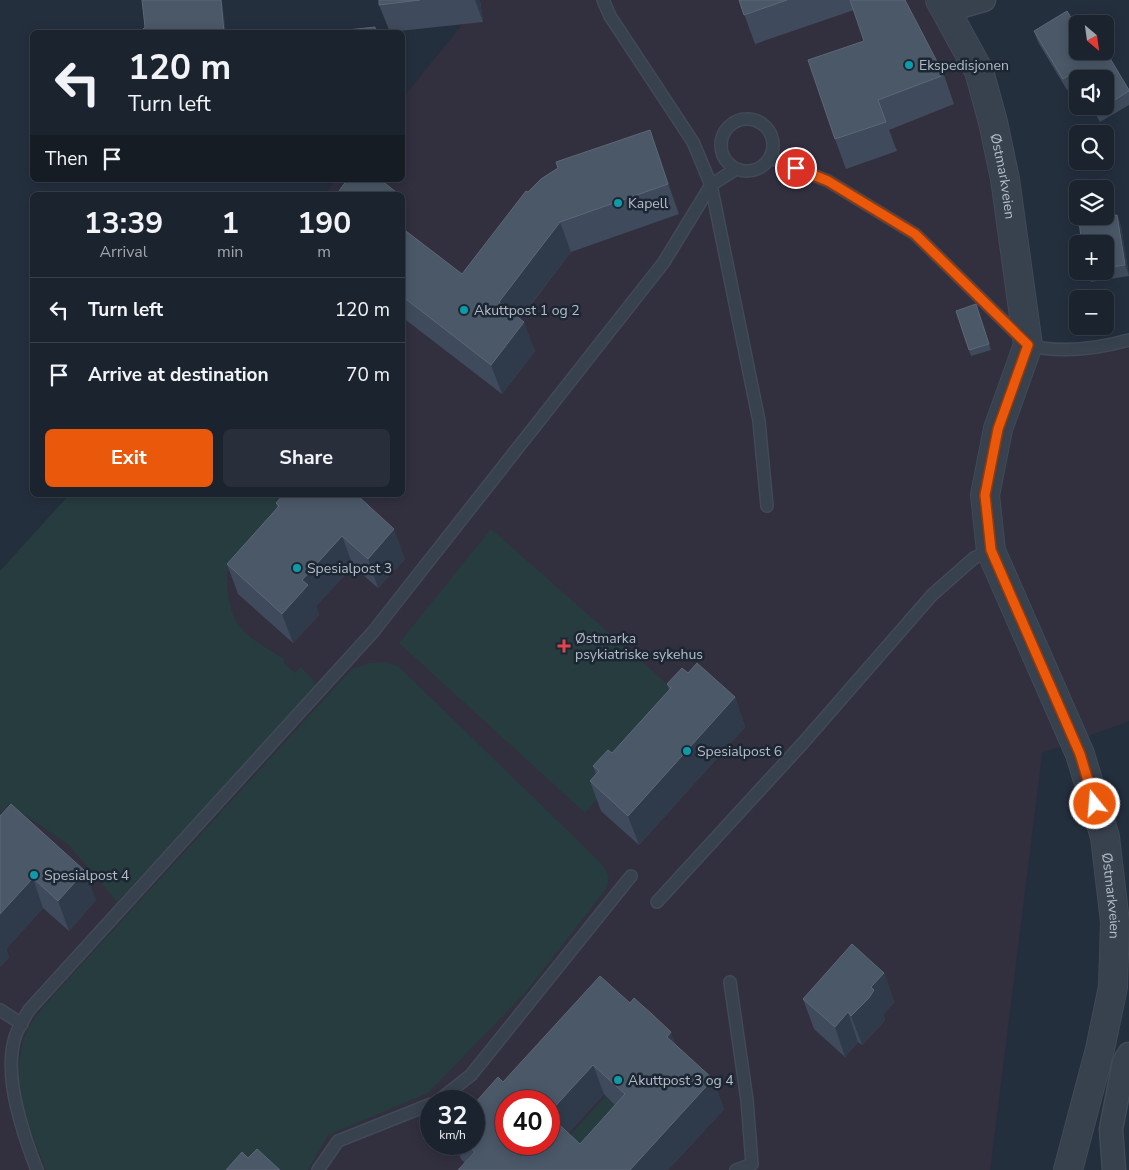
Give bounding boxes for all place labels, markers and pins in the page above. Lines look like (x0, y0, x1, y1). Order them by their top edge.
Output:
place label: Ekspedisjonen (919, 56, 1009, 75)
marker: Ekspedisjonen (903, 59, 915, 71)
pin (775, 147, 817, 189)
place label: Kapell (628, 194, 669, 213)
marker: Kapell (612, 197, 624, 209)
place label: Akuttpost 1 og 2 (474, 301, 580, 320)
marker: Akuttpost 1 og 2 (458, 304, 470, 316)
place label: Spesialpost 3 (307, 559, 392, 578)
marker: Spesialpost 3 (291, 562, 303, 574)
place label: Østmarka psykiatriske sykehus (575, 629, 703, 664)
marker: Østmarka psykiatriske sykehus (557, 639, 571, 653)
place label: Spesialpost 6 (697, 742, 782, 761)
marker: Spesialpost 6 (681, 745, 693, 757)
place label: Spesialpost 4 (44, 866, 129, 885)
marker: Spesialpost 4 (28, 869, 40, 881)
place label: Akuttpost 3 og 4 (628, 1071, 734, 1090)
marker: Akuttpost 3 og 4 (612, 1074, 624, 1086)

